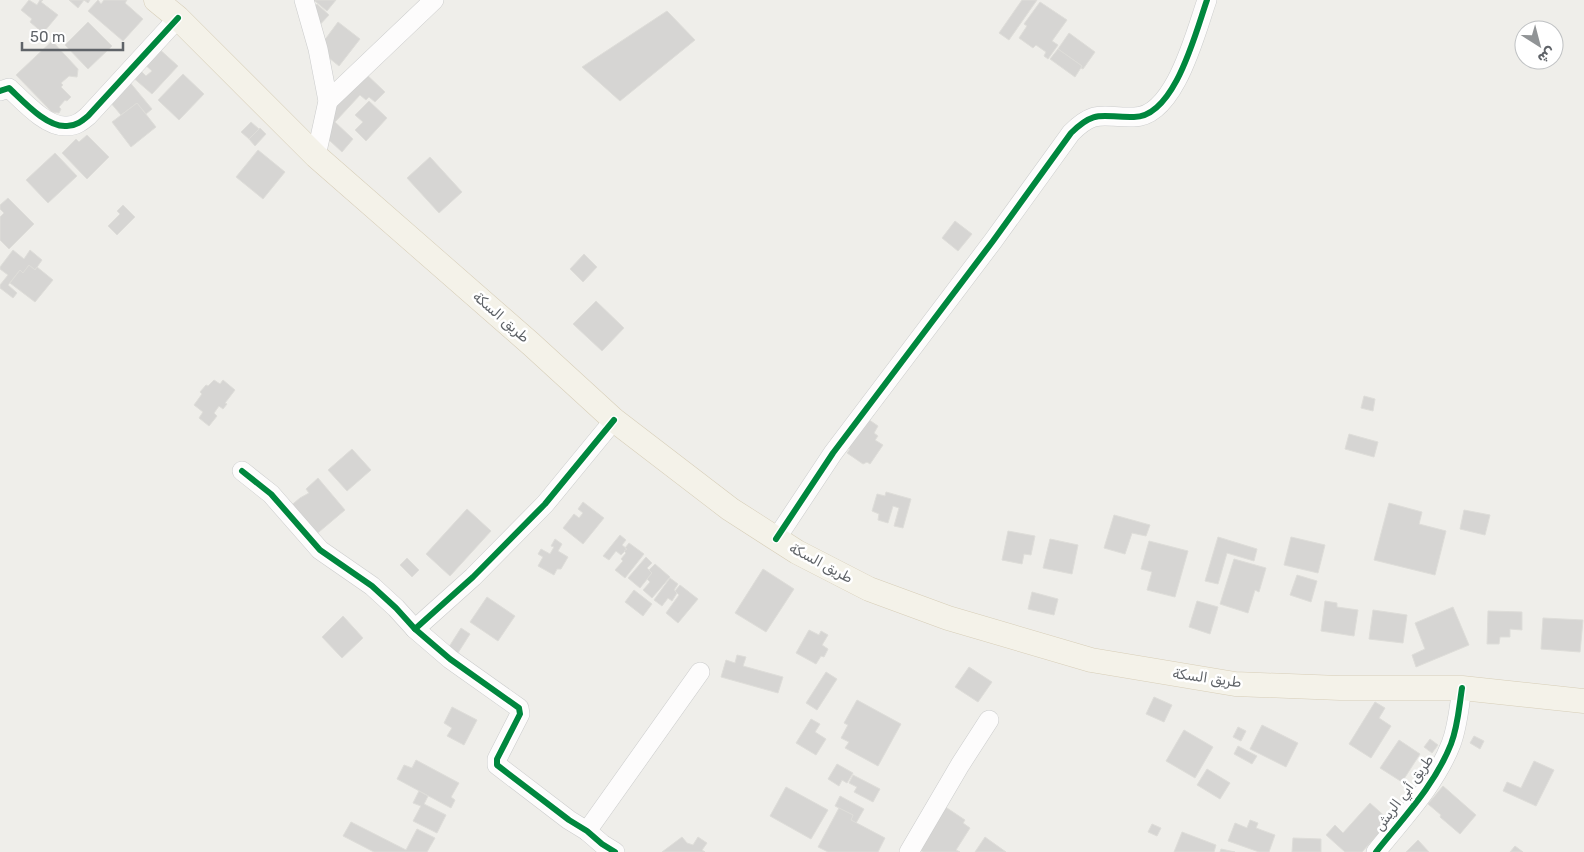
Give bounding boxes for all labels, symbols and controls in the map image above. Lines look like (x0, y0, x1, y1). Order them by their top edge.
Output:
scale bar (22, 20, 124, 52)
north arrow (1514, 20, 1564, 70)
text: 50 m (30, 28, 65, 46)
text: ش (1534, 43, 1559, 67)
street label: طريق السكة (469, 288, 533, 346)
street label: طريق السكة (786, 539, 856, 587)
street label: طريق السكة (1171, 665, 1243, 691)
street label: طريق أبي الريش (1371, 751, 1439, 836)

